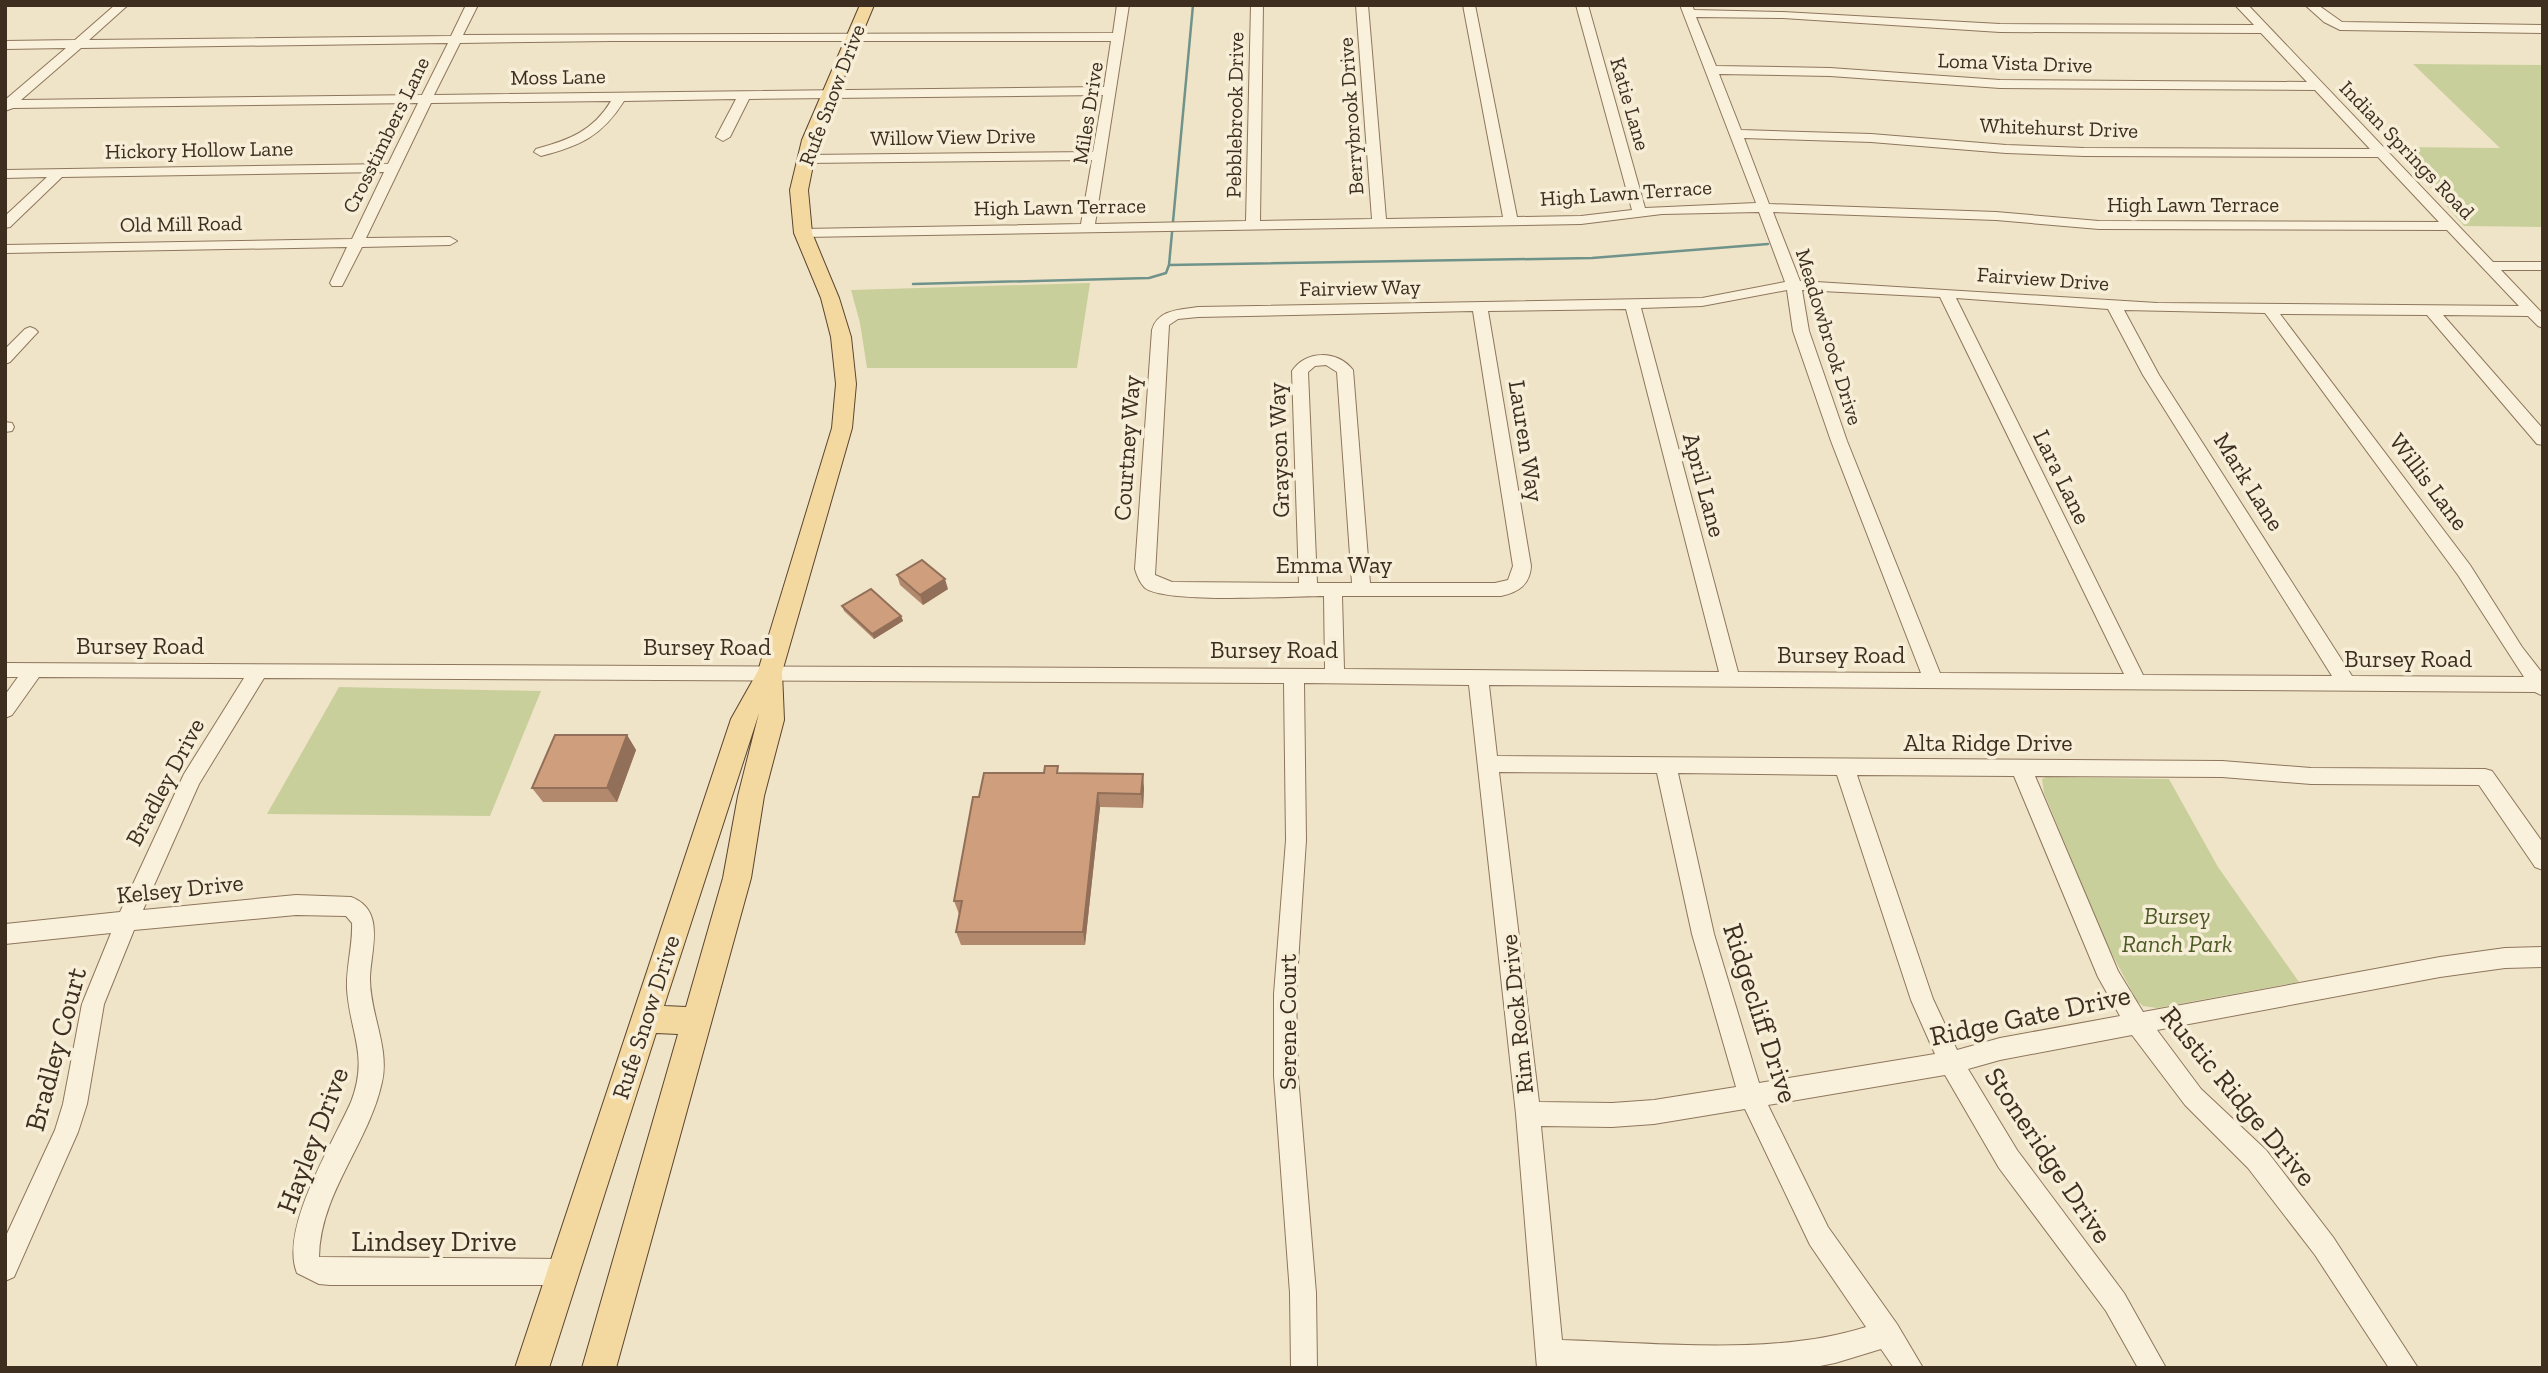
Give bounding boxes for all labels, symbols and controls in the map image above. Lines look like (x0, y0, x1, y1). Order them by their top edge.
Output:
street label: Rufe Snow Drive (793, 20, 870, 169)
street label: Pebblebrook Drive (1221, 32, 1248, 198)
street label: Berrybrook Drive (1333, 36, 1368, 196)
street label: Loma Vista Drive (1937, 47, 2093, 78)
street label: Crosstimbers Lane (337, 52, 434, 217)
street label: Katie Lane (1605, 55, 1656, 153)
street label: Miles Drive (1067, 60, 1108, 166)
street label: Moss Lane (510, 63, 606, 90)
street label: Indian Springs Road (2335, 75, 2480, 225)
street label: Whitehurst Drive (1979, 112, 2139, 143)
street label: Willow View Drive (870, 123, 1036, 150)
street label: Hickory Hollow Lane (105, 135, 293, 164)
street label: High Lawn Terrace (1539, 174, 1713, 211)
street label: High Lawn Terrace (974, 192, 1146, 221)
street label: High Lawn Terrace (2107, 192, 2279, 217)
street label: Old Mill Road (120, 210, 243, 237)
street label: Meadowbrook Drive (1791, 246, 1868, 428)
street label: Fairview Drive (1976, 261, 2110, 296)
street label: Fairview Way (1299, 274, 1421, 301)
street label: Courtney Way (1107, 373, 1146, 522)
street label: Lauren Way (1503, 378, 1551, 504)
street label: Grayson Way (1262, 381, 1295, 518)
street label: Lara Lane (2027, 425, 2098, 529)
street label: Mark Lane (2208, 427, 2291, 536)
street label: Willis Lane (2384, 427, 2475, 536)
street label: April Lane (1677, 429, 1732, 540)
street label: Emma Way (1276, 550, 1393, 579)
street label: Bursey Road (76, 631, 204, 660)
street label: Bursey Road (643, 632, 771, 661)
street label: Bursey Road (1210, 635, 1338, 664)
street label: Bursey Road (1777, 640, 1905, 669)
street label: Bursey Road (2344, 644, 2472, 673)
street label: Bradley Drive (119, 713, 210, 850)
street label: Alta Ridge Drive (1904, 728, 2072, 757)
street label: Kelsey Drive (115, 867, 245, 910)
park label: Bursey Ranch Park (2122, 901, 2233, 958)
street label: Ridgecliff Drive (1716, 919, 1805, 1107)
street label: Rufe Snow Drive (605, 931, 686, 1103)
street label: Rim Rock Drive (1494, 933, 1539, 1095)
street label: Serene Court (1273, 954, 1302, 1090)
street label: Bradley Court (18, 963, 93, 1135)
street label: Ridge Gate Drive (1927, 978, 2133, 1053)
street label: Rustic Ridge Drive (2154, 1000, 2323, 1193)
street label: Stoneridge Drive (1978, 1061, 2119, 1249)
street label: Hayley Drive (270, 1062, 355, 1218)
street label: Lindsey Drive (351, 1225, 517, 1258)

